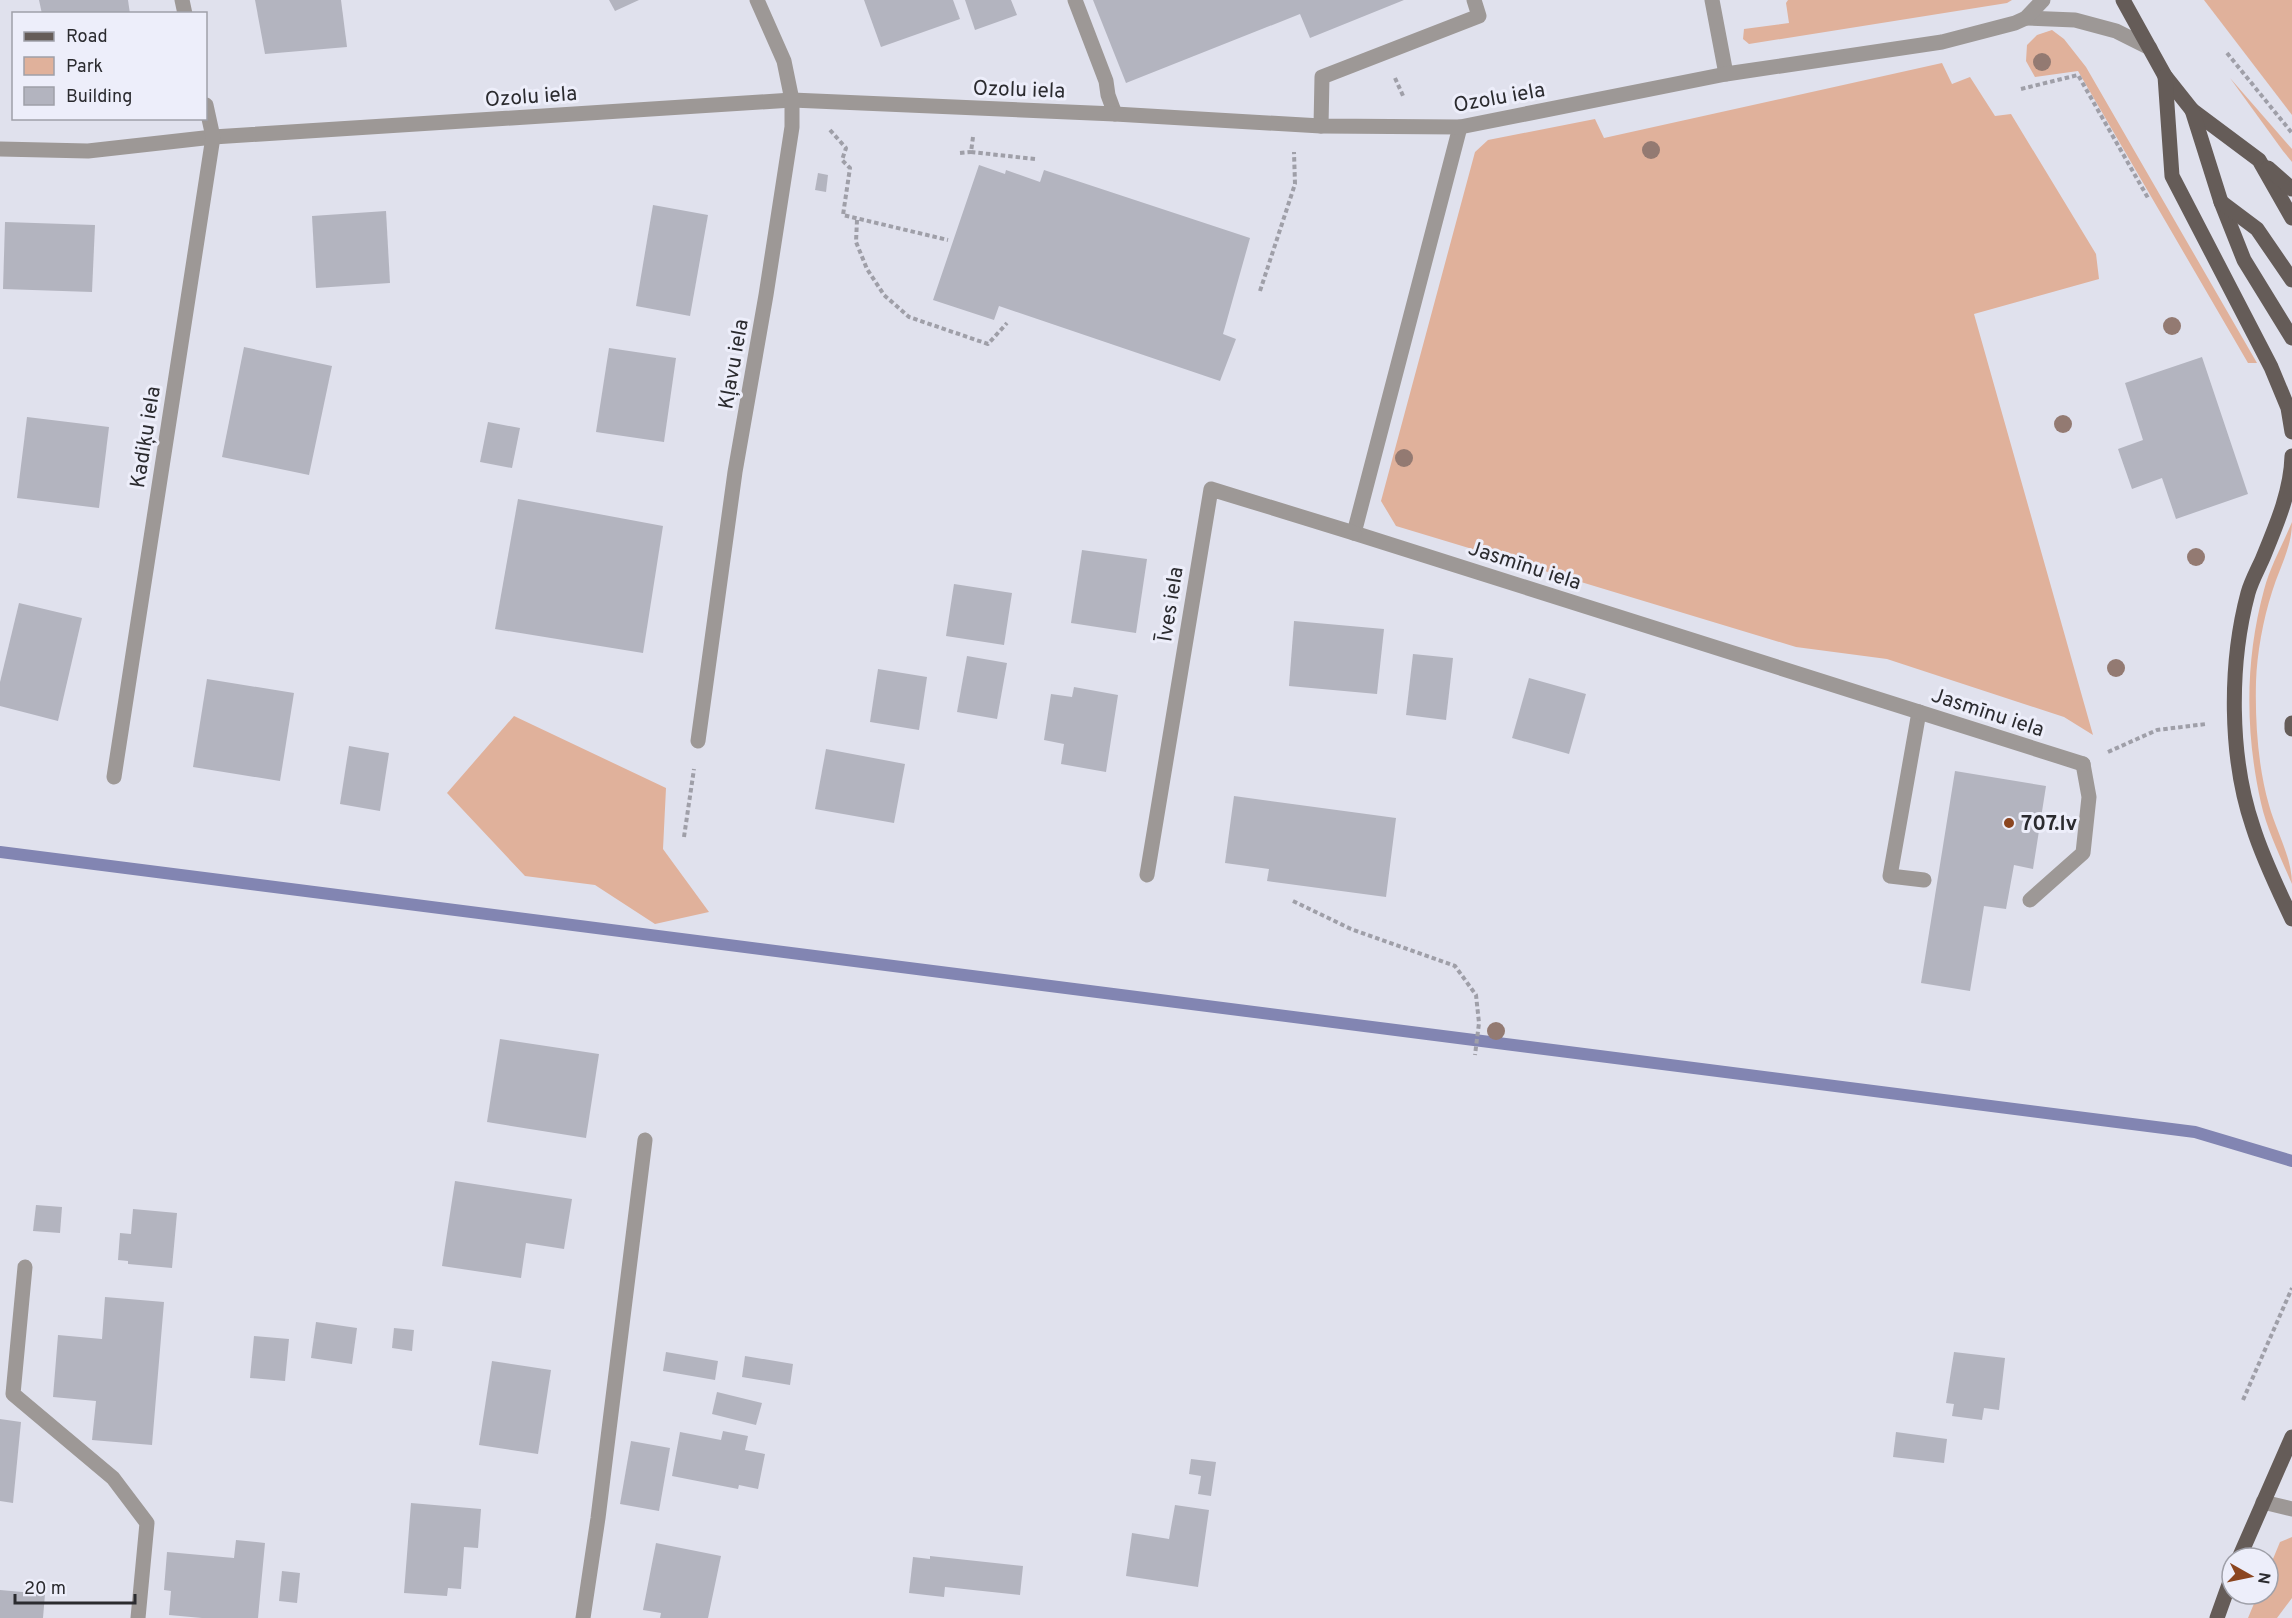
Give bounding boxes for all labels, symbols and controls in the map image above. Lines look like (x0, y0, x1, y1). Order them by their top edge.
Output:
legend (12, 12, 207, 120)
text: Road (66, 26, 108, 49)
text: Park (66, 56, 103, 79)
street label: Ozolu iela (972, 75, 1066, 106)
street label: Ozolu iela (1451, 77, 1547, 120)
street label: Ozolu iela (484, 81, 578, 114)
text: Building (66, 86, 132, 109)
street label: Kļavu iela (713, 317, 756, 411)
street label: Kadiķu iela (125, 384, 168, 490)
street label: Jasmīnu iela (1465, 535, 1584, 597)
street label: Īves iela (1152, 565, 1191, 645)
street label: Jasmīnu iela (1928, 682, 2047, 744)
place label: 707.lv (2021, 811, 2078, 838)
marker: 707.lv (2002, 816, 2016, 830)
north arrow (2220, 1546, 2280, 1606)
scale bar (15, 1567, 135, 1605)
text: N (2252, 1571, 2274, 1585)
text: 20 m (24, 1578, 66, 1601)

